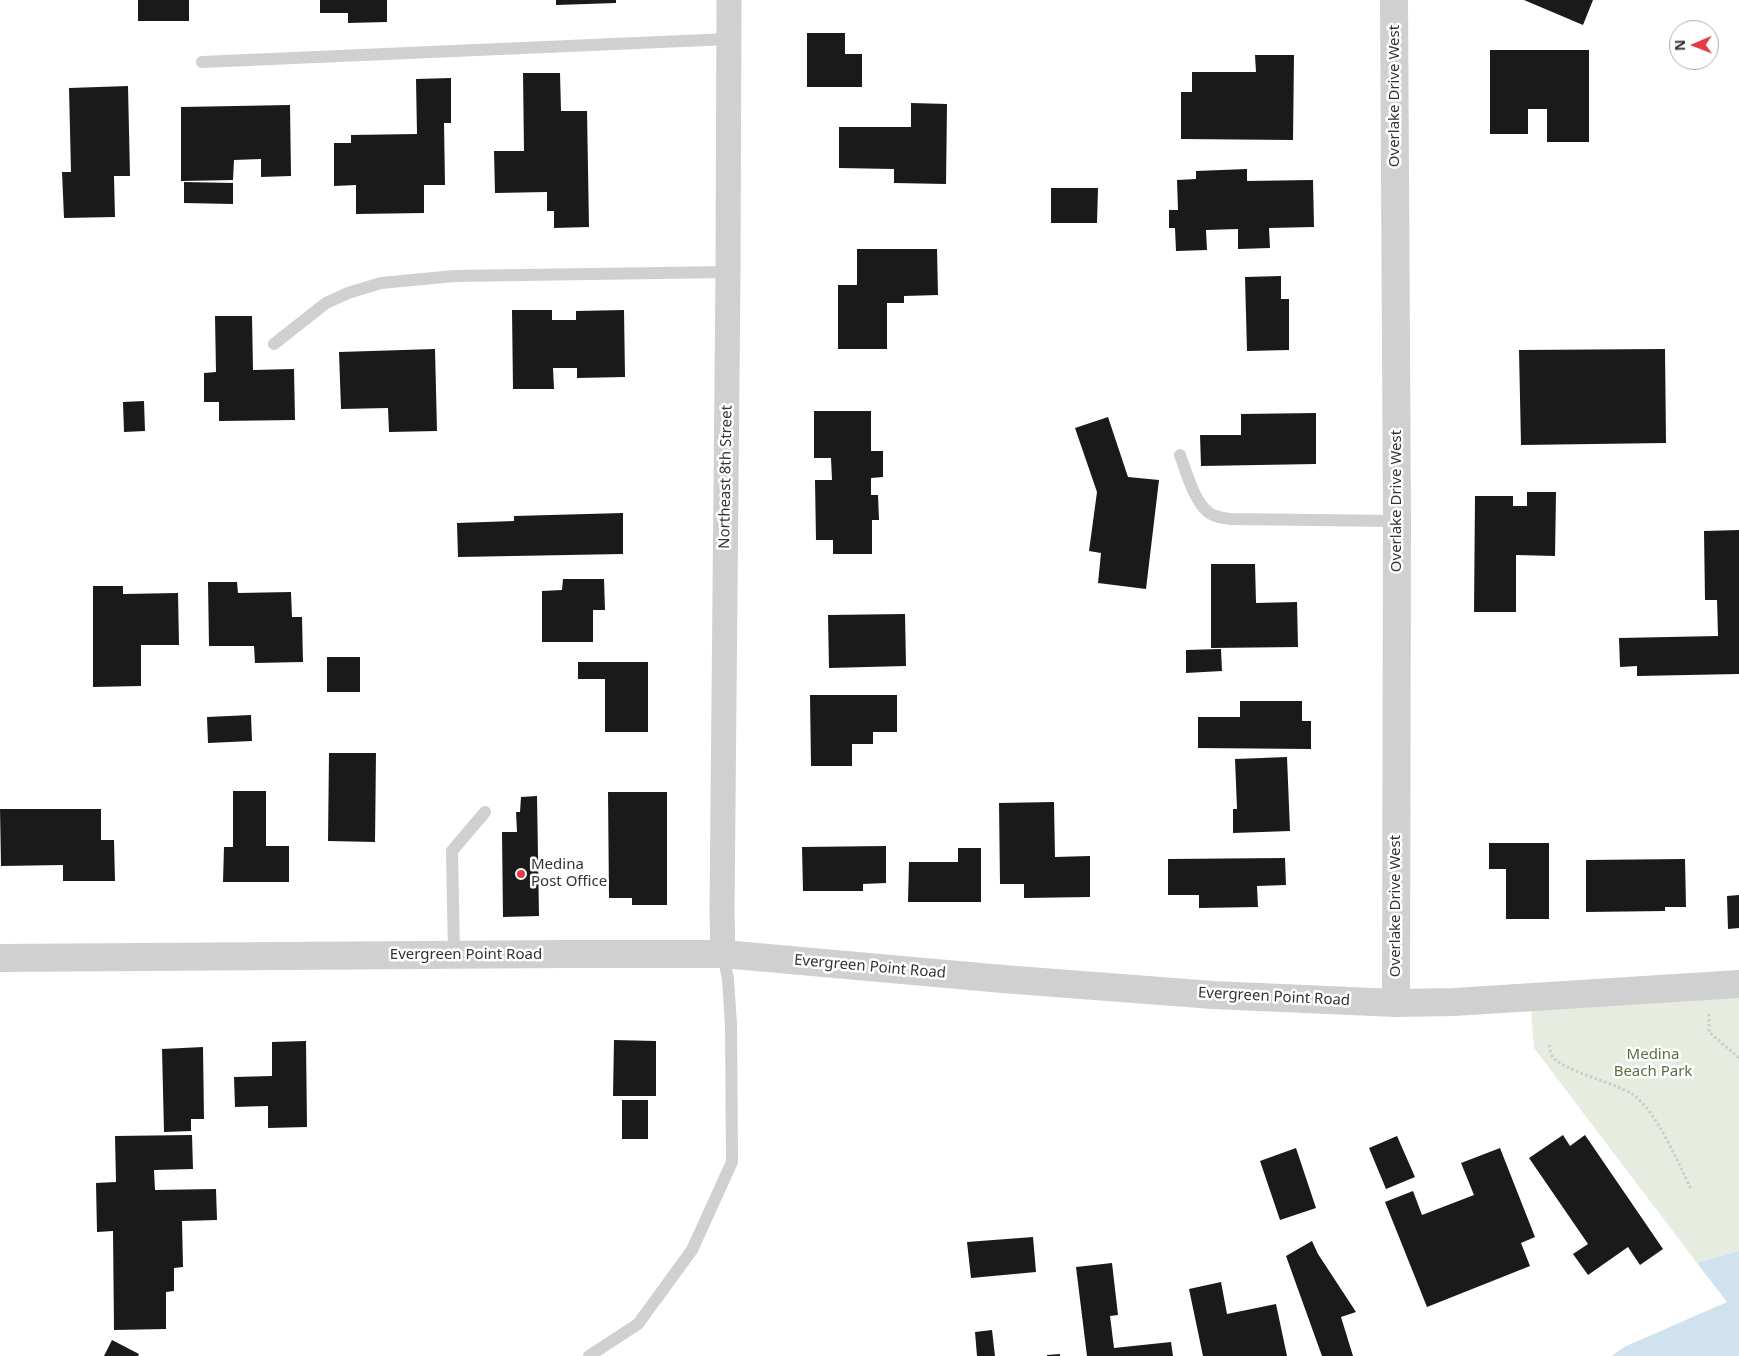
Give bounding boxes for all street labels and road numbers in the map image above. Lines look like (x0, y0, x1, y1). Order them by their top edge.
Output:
street label: Overlake Drive West (1386, 25, 1404, 167)
street label: Northeast 8th Street (716, 405, 736, 549)
street label: Overlake Drive West (1388, 430, 1406, 572)
street label: Overlake Drive West (1387, 835, 1405, 977)
street label: Evergreen Point Road (390, 946, 542, 964)
street label: Evergreen Point Road (793, 951, 947, 983)
street label: Evergreen Point Road (1197, 984, 1351, 1010)

